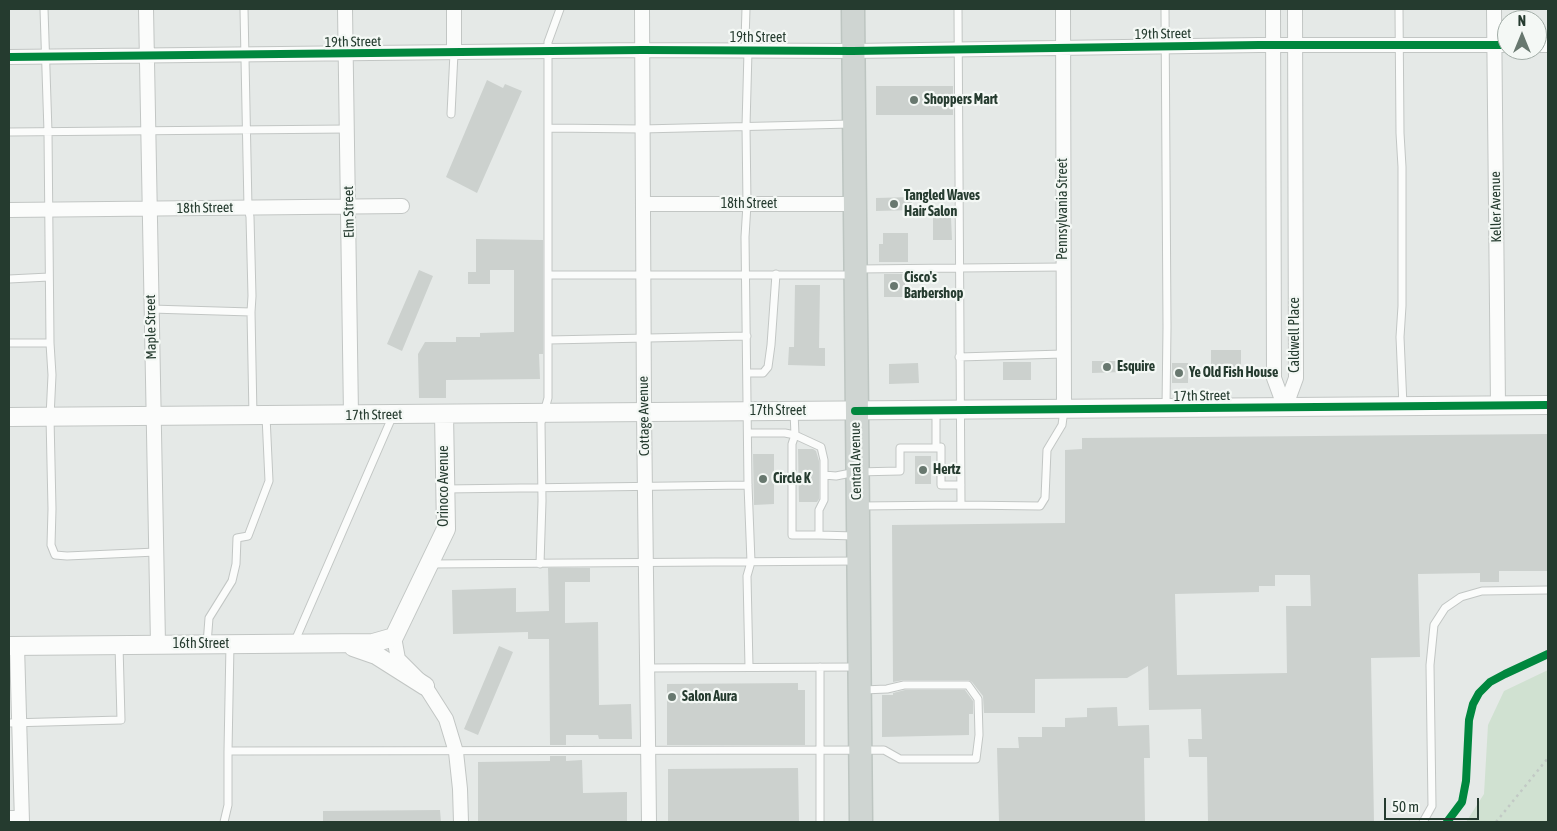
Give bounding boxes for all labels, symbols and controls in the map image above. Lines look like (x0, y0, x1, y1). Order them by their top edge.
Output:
north arrow (1497, 10, 1547, 60)
text: N (1518, 13, 1526, 29)
street label: 19th Street (1135, 25, 1191, 43)
street label: 19th Street (730, 30, 786, 46)
street label: 19th Street (325, 33, 381, 51)
place label: Shoppers Mart (924, 92, 998, 108)
marker: Shoppers Mart (908, 94, 920, 106)
street label: Pennsylvania Street (1055, 158, 1071, 260)
street label: Keller Avenue (1487, 171, 1505, 243)
street label: Elm Street (340, 186, 358, 238)
place label: Tangled Waves Hair Salon (904, 188, 980, 220)
street label: 18th Street (721, 196, 777, 212)
marker: Tangled Waves Hair Salon (888, 198, 900, 210)
street label: 18th Street (177, 199, 233, 217)
place label: Cisco's Barbershop (904, 270, 963, 302)
marker: Cisco's Barbershop (888, 280, 900, 292)
street label: Maple Street (142, 294, 160, 360)
street label: Caldwell Place (1287, 297, 1303, 373)
place label: Esquire (1117, 359, 1155, 375)
marker: Esquire (1101, 361, 1113, 373)
place label: Ye Old Fish House (1189, 365, 1278, 381)
marker: Ye Old Fish House (1173, 367, 1185, 379)
street label: Cottage Avenue (635, 376, 653, 456)
street label: 17th Street (1174, 387, 1230, 405)
street label: 17th Street (750, 403, 806, 419)
street label: 17th Street (346, 406, 402, 424)
street label: Central Avenue (847, 422, 865, 500)
street label: Orinoco Avenue (436, 445, 452, 527)
place label: Hertz (933, 462, 961, 478)
marker: Hertz (917, 464, 929, 476)
place label: Circle K (773, 471, 811, 487)
marker: Circle K (757, 473, 769, 485)
street label: 16th Street (173, 636, 229, 652)
place label: Salon Aura (682, 689, 737, 705)
marker: Salon Aura (666, 691, 678, 703)
scale bar (1387, 788, 1482, 820)
text: 50 m (1392, 798, 1419, 815)

